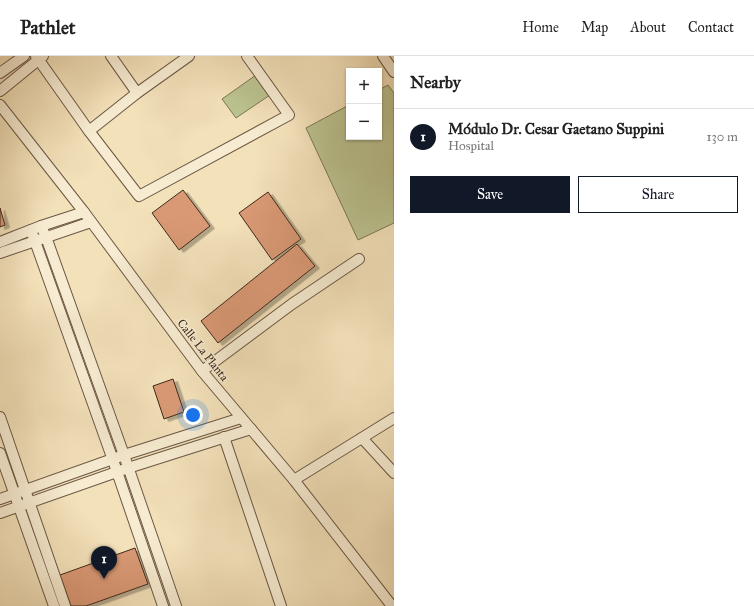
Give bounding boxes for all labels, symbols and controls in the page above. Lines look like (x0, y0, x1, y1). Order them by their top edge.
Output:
text: Pathlet (20, 16, 76, 39)
text: Home (522, 19, 559, 36)
text: Map (581, 19, 608, 36)
text: About (630, 19, 666, 36)
text: Contact (688, 19, 734, 36)
map controls (346, 68, 382, 140)
button: + (346, 68, 382, 104)
text: Nearby (410, 72, 461, 93)
button: − (346, 104, 382, 140)
text: Módulo Dr. Cesar Gaetano Suppini (448, 120, 664, 138)
text: 1 (420, 129, 426, 145)
text: 130 m (706, 129, 738, 145)
text: Hospital (448, 138, 494, 154)
button: Save (410, 176, 570, 213)
button: Share (578, 176, 738, 213)
street label: Calle La Planta (174, 316, 232, 384)
your location (183, 405, 203, 425)
pin: 1 (91, 546, 117, 579)

